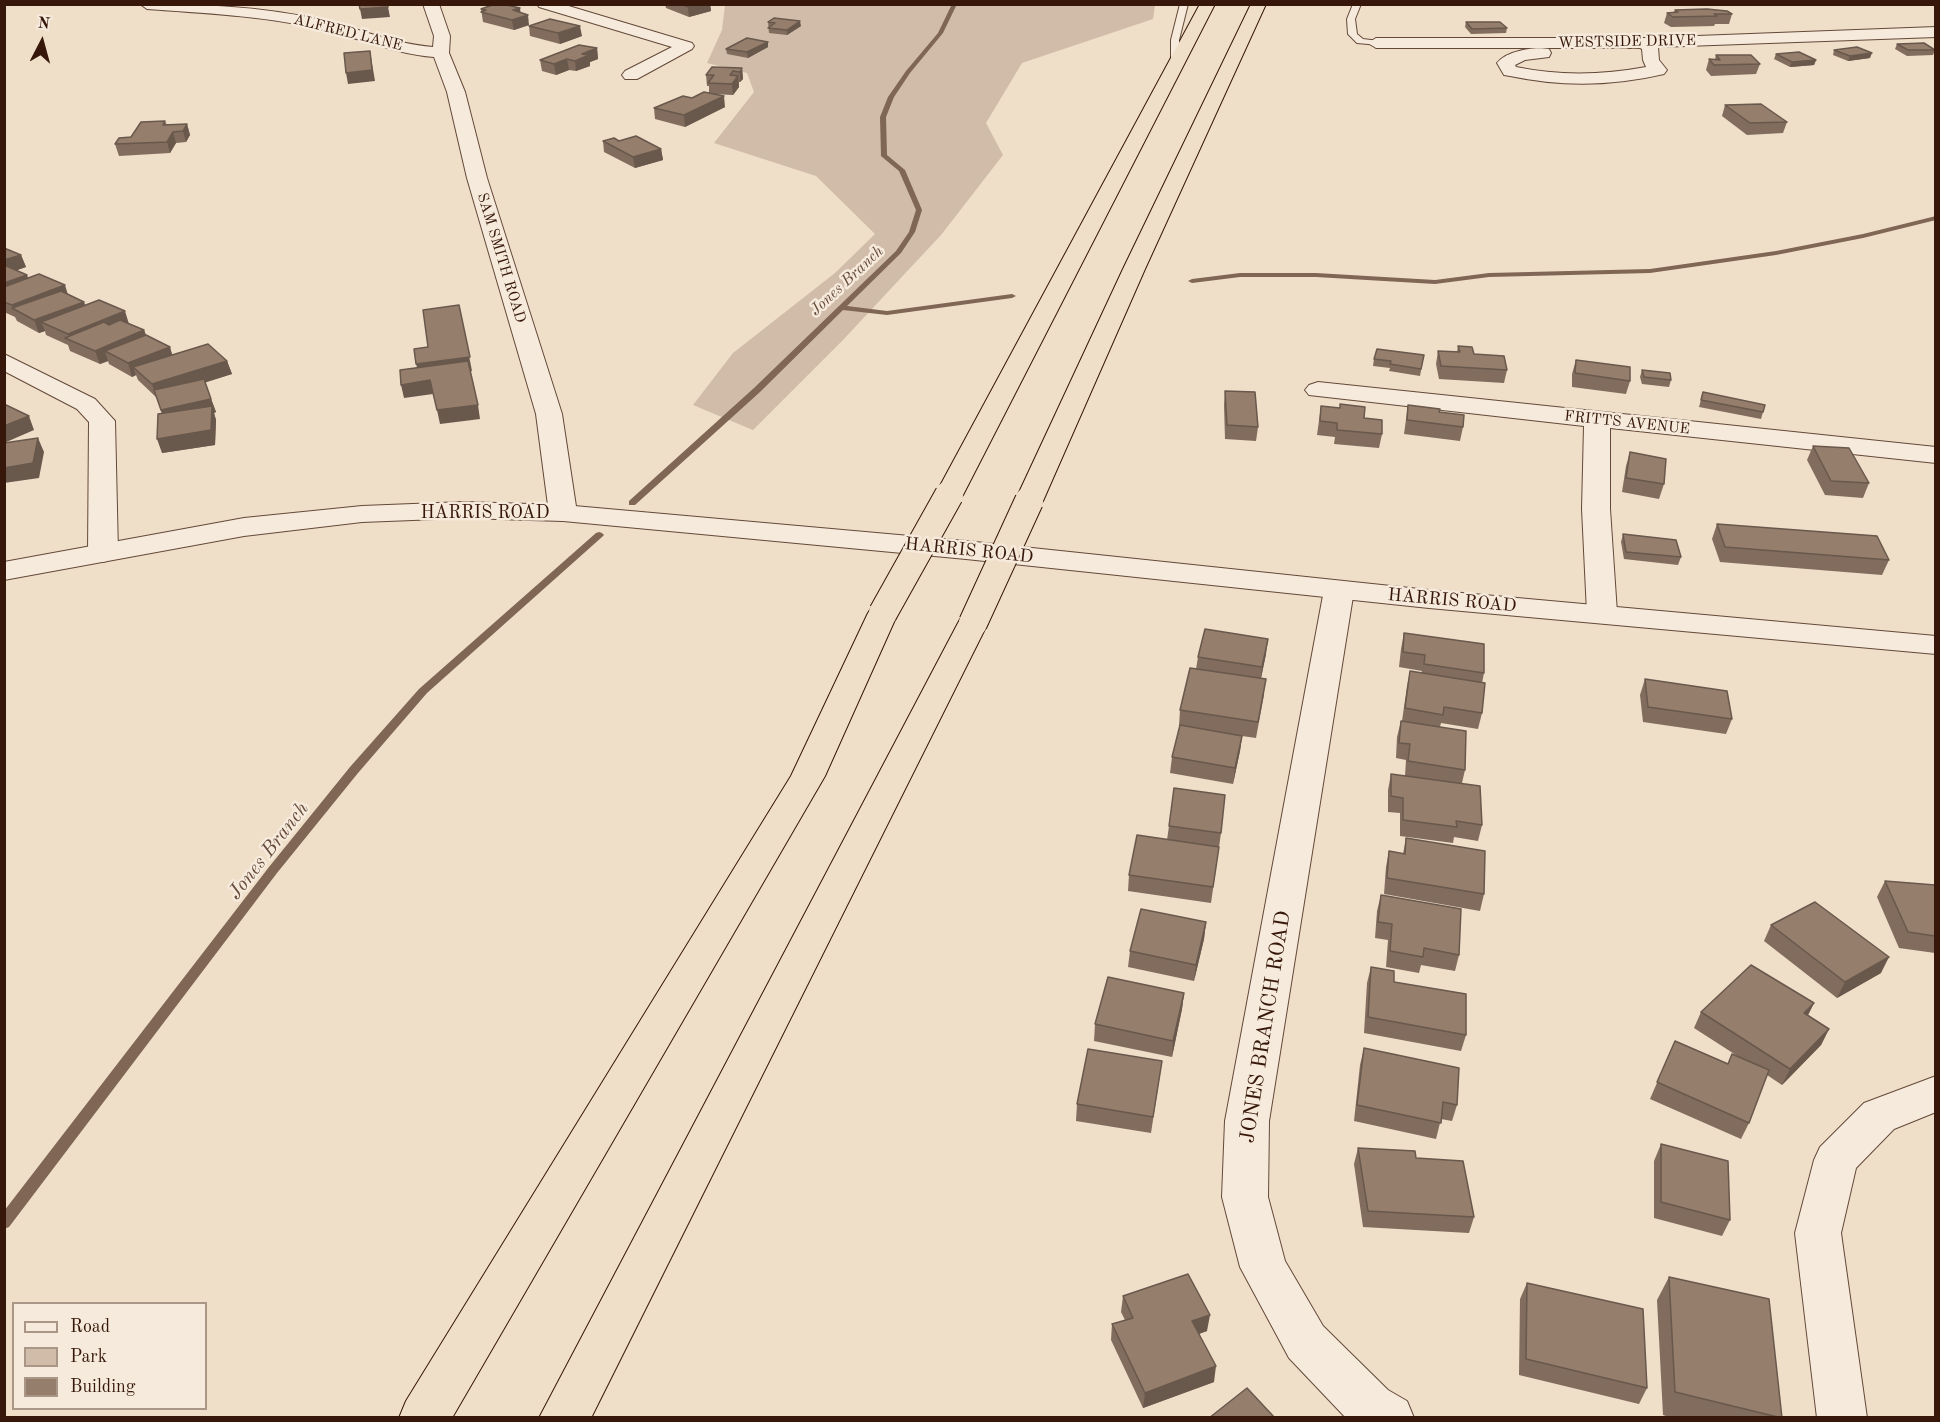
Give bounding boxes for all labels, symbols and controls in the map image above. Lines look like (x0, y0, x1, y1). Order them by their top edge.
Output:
street label: ALFRED LANE (291, 11, 405, 55)
north arrow (12, 12, 72, 72)
text: N (37, 16, 51, 33)
street label: WESTSIDE DRIVE (1558, 32, 1696, 52)
street label: SAM SMITH ROAD (473, 191, 529, 325)
water label: Jones Branch (806, 242, 888, 320)
street label: FRITTS AVENUE (1563, 407, 1691, 439)
street label: HARRIS ROAD (420, 502, 550, 524)
street label: HARRIS ROAD (904, 534, 1034, 568)
street label: HARRIS ROAD (1387, 585, 1517, 617)
water label: Jones Branch (224, 798, 314, 904)
street label: JONES BRANCH ROAD (1235, 909, 1297, 1145)
legend (12, 1302, 207, 1410)
text: Road (70, 1318, 110, 1336)
text: Park (70, 1348, 107, 1366)
text: Building (70, 1378, 135, 1396)

